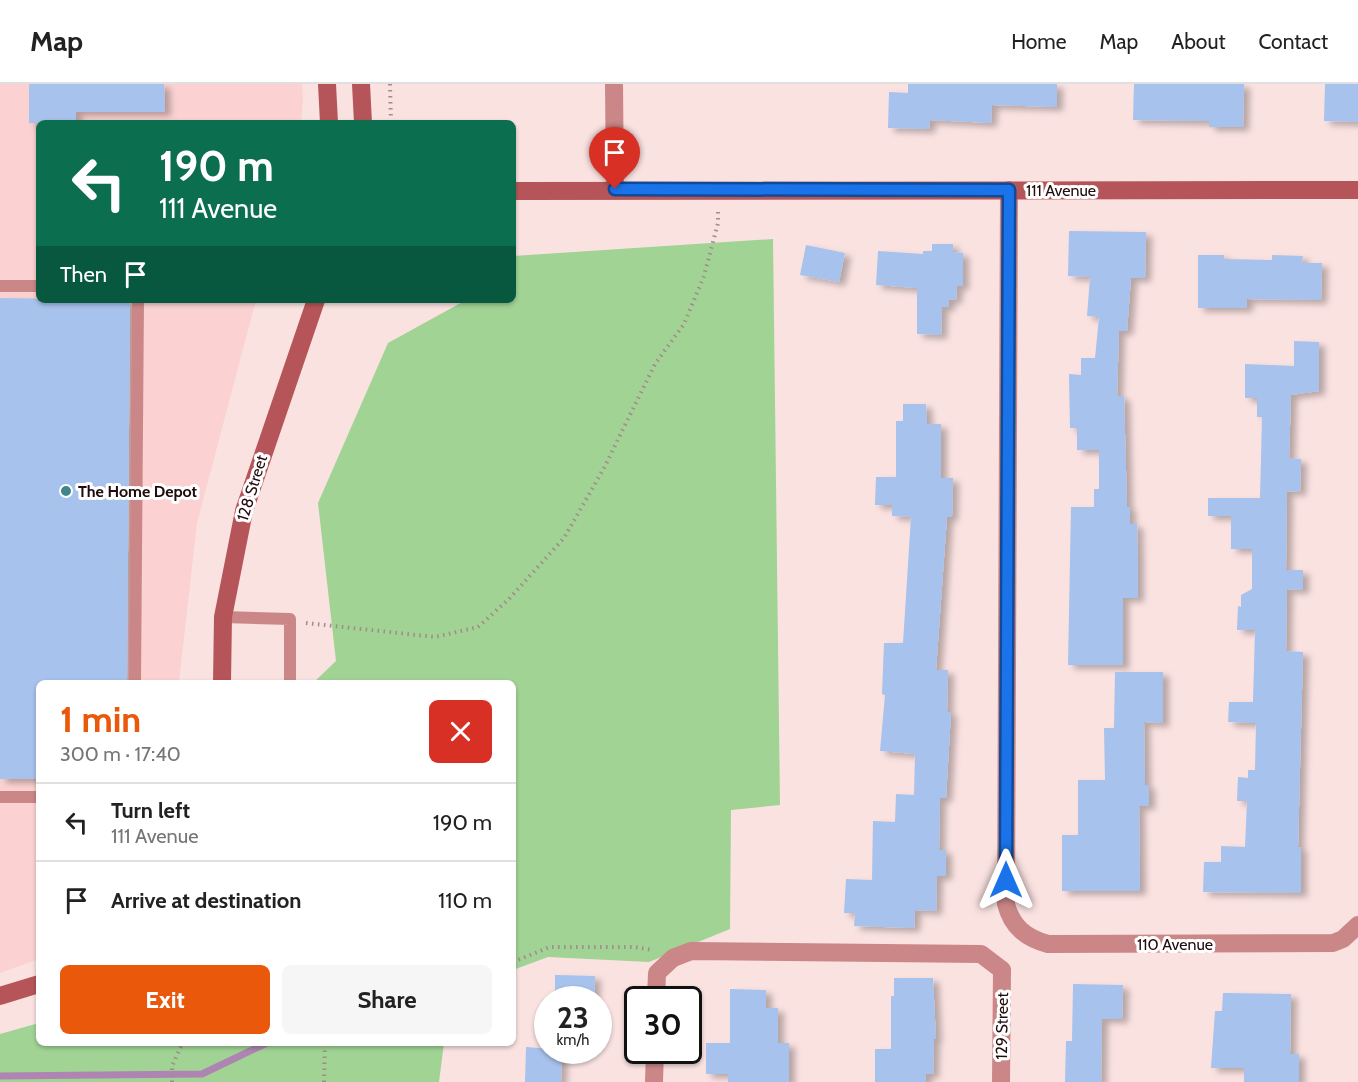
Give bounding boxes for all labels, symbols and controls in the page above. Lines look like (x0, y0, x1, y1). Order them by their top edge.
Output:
text: Map (30, 24, 83, 58)
text: Home (1011, 29, 1067, 54)
text: Map (1100, 29, 1138, 54)
text: About (1171, 29, 1225, 54)
text: Contact (1258, 29, 1328, 54)
pin (589, 127, 640, 189)
icon: arrive (598, 136, 631, 169)
text: 190 m (159, 140, 274, 192)
icon: left (60, 144, 138, 222)
street label: 111 Avenue (1026, 181, 1096, 200)
text: 111 Avenue (159, 192, 277, 225)
icon: arrive (119, 258, 152, 291)
text: Then (60, 261, 107, 288)
street label: 128 Street (233, 452, 271, 523)
place label: The Home Depot (78, 482, 198, 501)
marker: The Home Depot (59, 484, 73, 498)
text: 1 min (60, 697, 141, 741)
button: close (429, 700, 492, 763)
text: 300 m · 17:40 (60, 742, 181, 766)
text: Turn left (111, 797, 190, 824)
icon: left (60, 806, 93, 839)
text: 190 m (433, 809, 492, 836)
text: 111 Avenue (111, 824, 198, 848)
position arrow (974, 848, 1038, 912)
icon: arrive (60, 884, 93, 917)
text: Arrive at destination (111, 887, 301, 914)
text: 110 m (438, 887, 492, 914)
street label: 110 Avenue (1137, 935, 1213, 954)
button: Exit (60, 965, 270, 1034)
button: Share (282, 965, 492, 1034)
speed limit sign: 30 (624, 986, 702, 1064)
street label: 129 Street (992, 992, 1012, 1060)
text: 23 (557, 999, 589, 1036)
text: km/h (557, 1031, 589, 1049)

